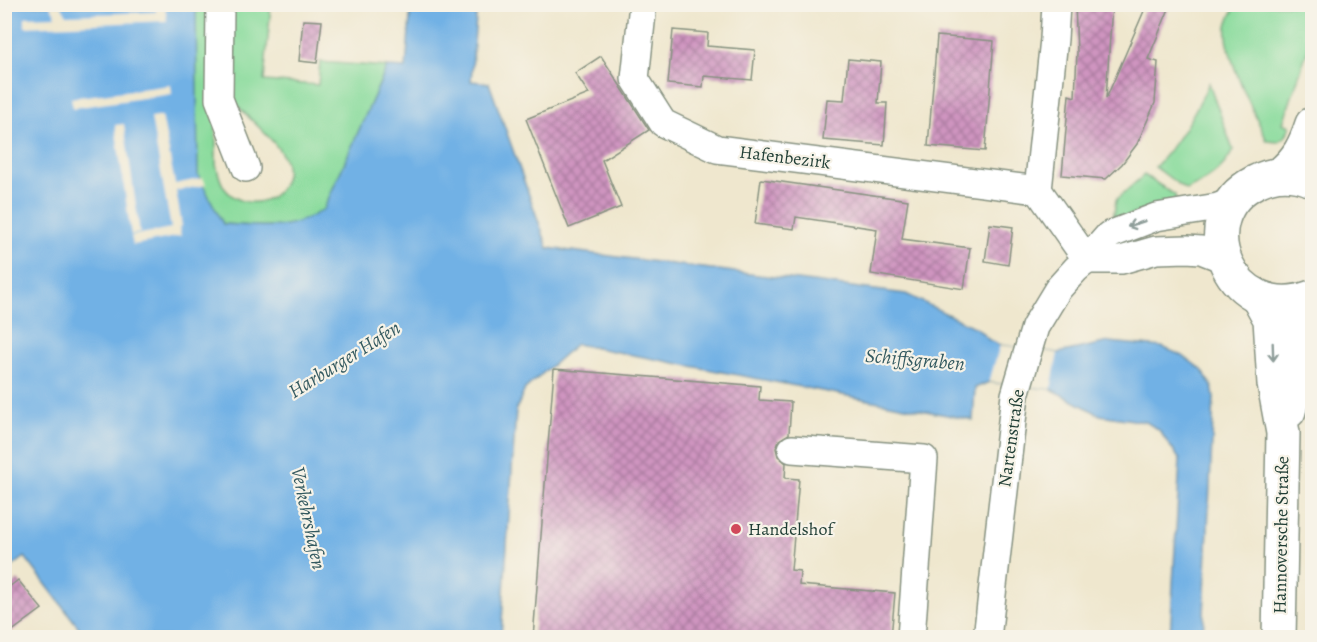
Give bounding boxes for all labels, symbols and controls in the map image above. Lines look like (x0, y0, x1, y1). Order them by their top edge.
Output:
street label: Hafenbezirk (738, 140, 832, 174)
one-way arrow (1127, 219, 1146, 230)
water label: Harburger Hafen (283, 314, 406, 405)
one-way arrow (1267, 341, 1278, 361)
water label: Schiffsgraben (864, 342, 966, 377)
street label: Nartenstraße (992, 387, 1030, 489)
street label: Hannoversche Straße (1268, 456, 1294, 614)
water label: Verkehrshafen (284, 464, 333, 572)
place label: Handelshof (748, 517, 836, 541)
marker: Handelshof (729, 522, 743, 536)

